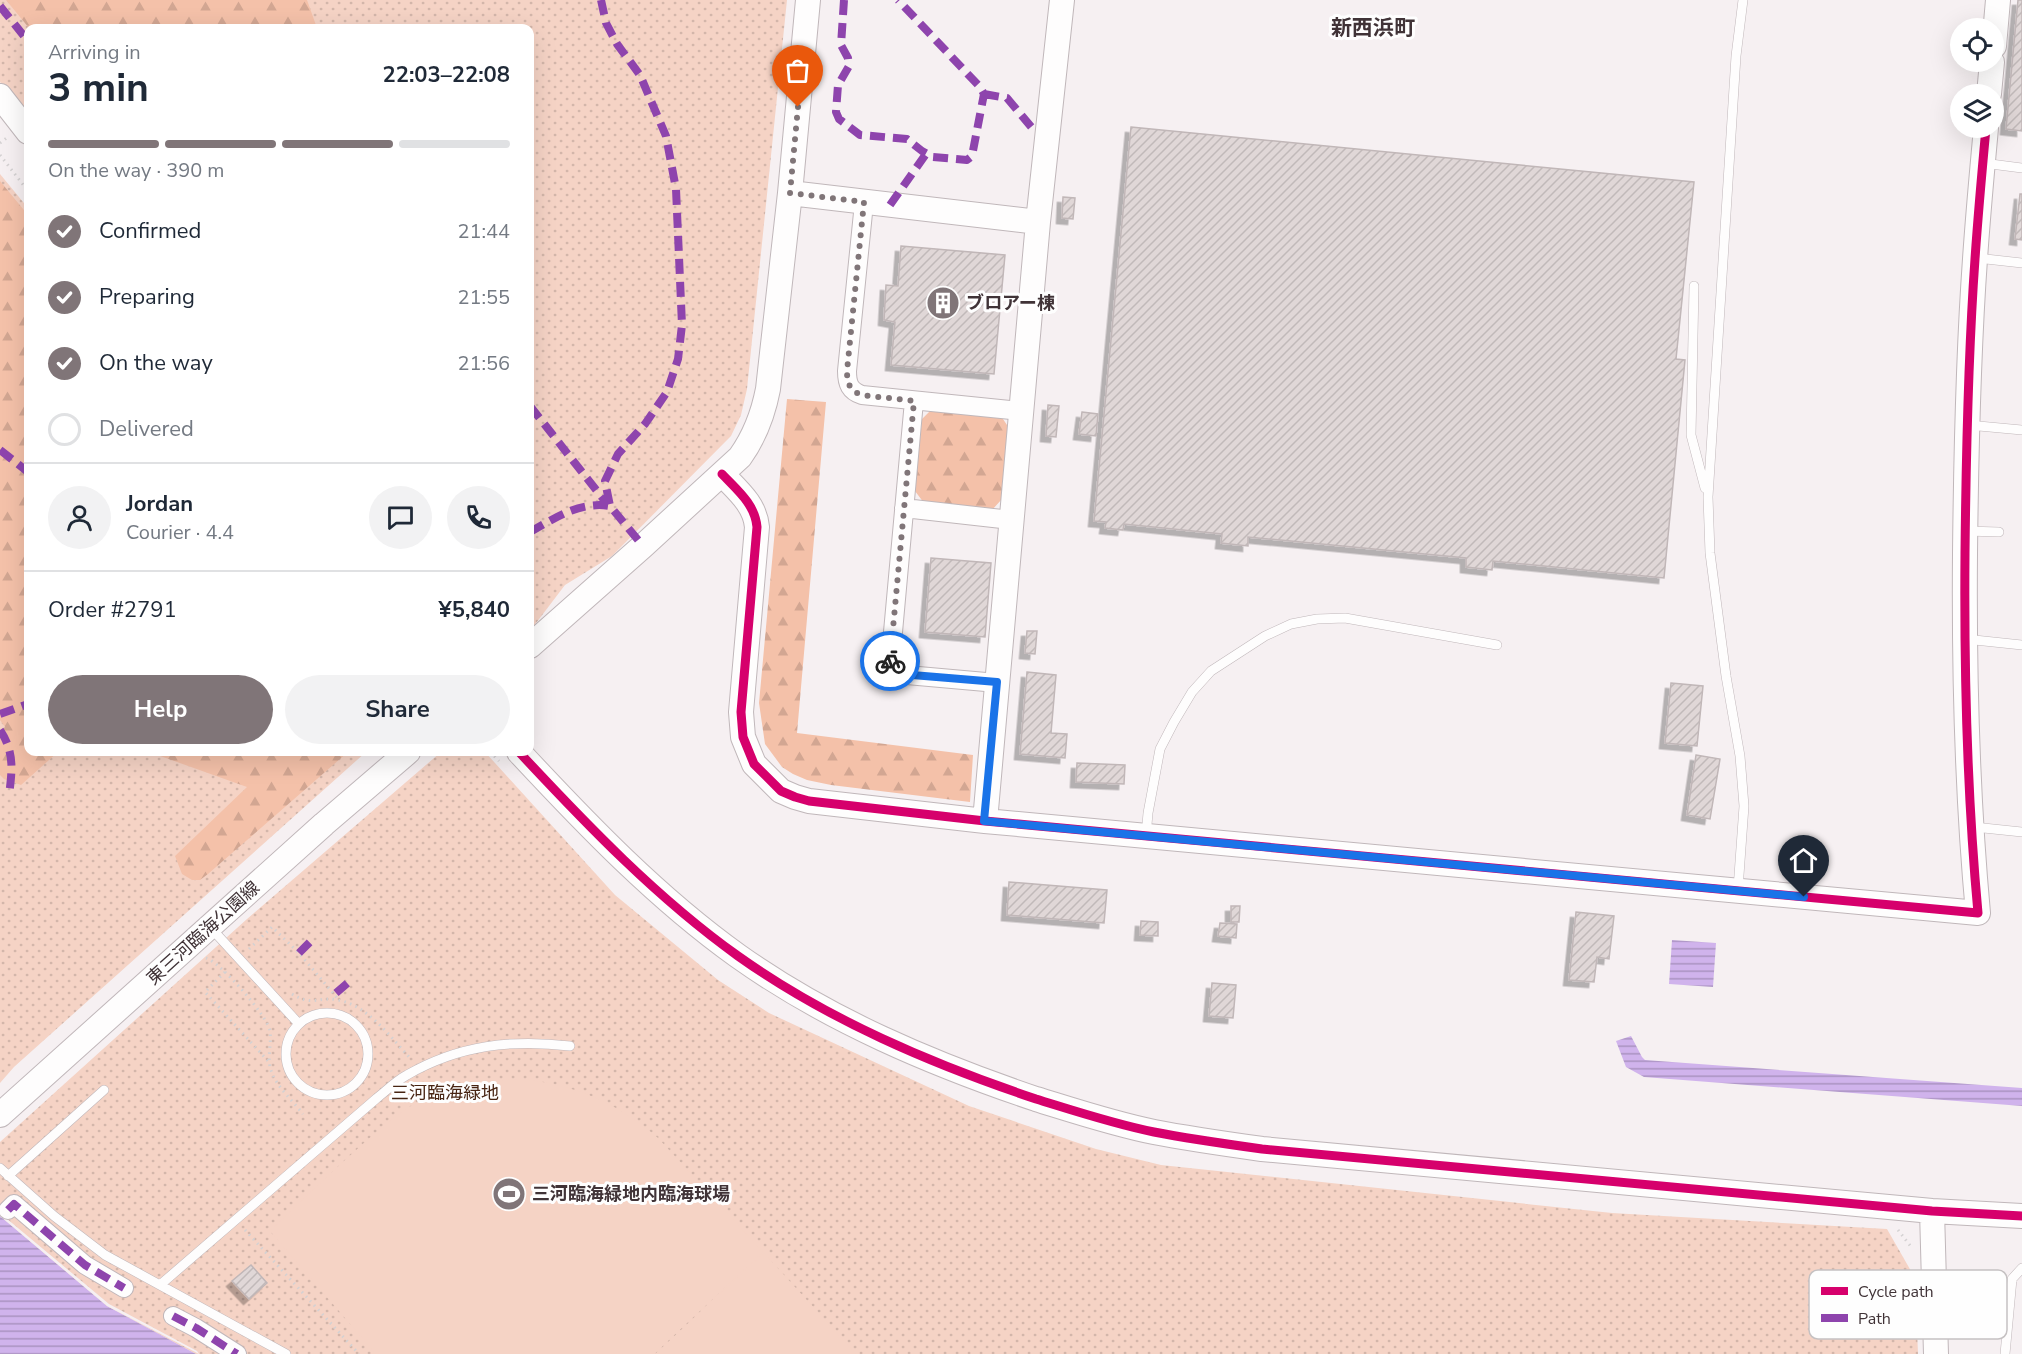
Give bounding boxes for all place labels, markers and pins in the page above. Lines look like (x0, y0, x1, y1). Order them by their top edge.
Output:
pin (772, 45, 823, 107)
building icon: ブロアー棟 (925, 285, 961, 321)
place label: ブロアー棟 (966, 291, 1055, 315)
pin (1778, 835, 1829, 897)
sports icon: 三河臨海緑地内臨海球場 (491, 1176, 527, 1212)
place label: 三河臨海緑地内臨海球場 (532, 1182, 730, 1206)

